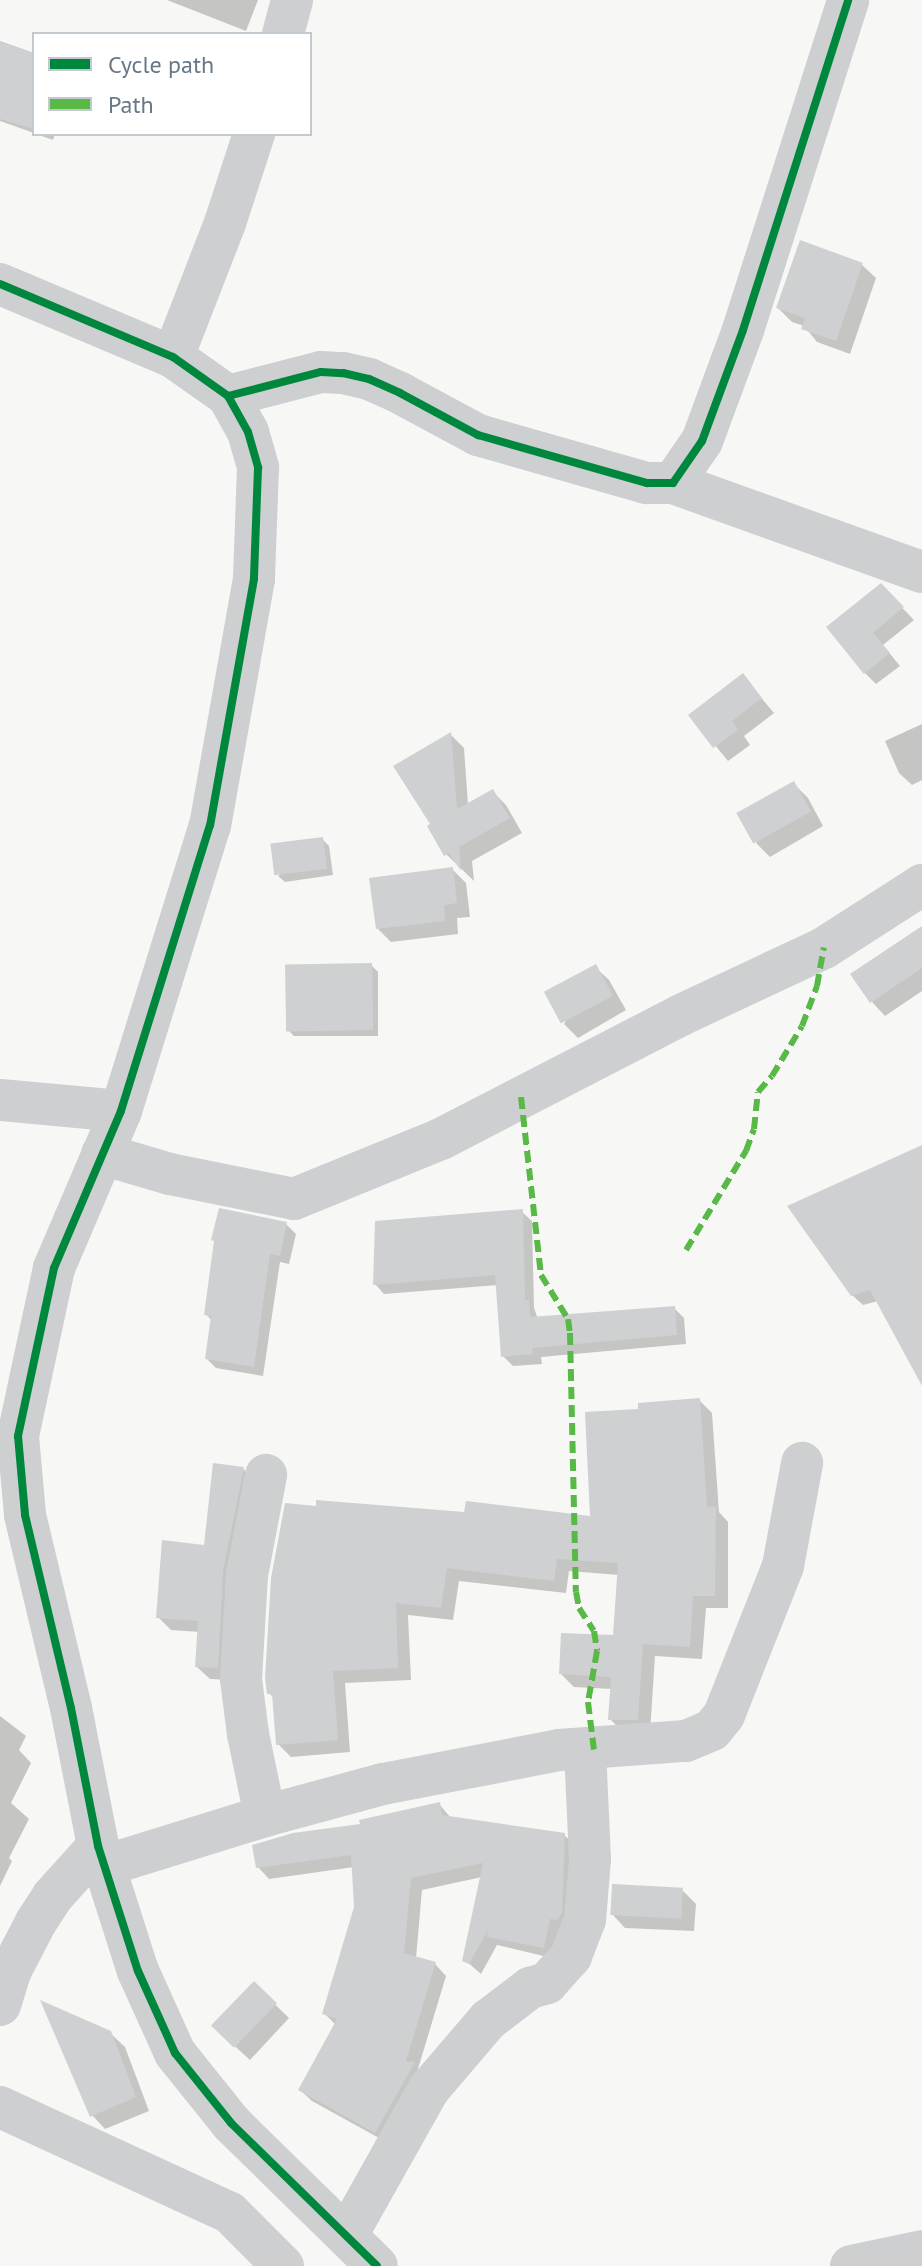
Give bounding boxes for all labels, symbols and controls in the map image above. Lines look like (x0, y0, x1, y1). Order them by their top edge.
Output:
legend (32, 32, 312, 136)
text: Cycle path (108, 49, 214, 80)
text: Path (108, 89, 154, 120)

